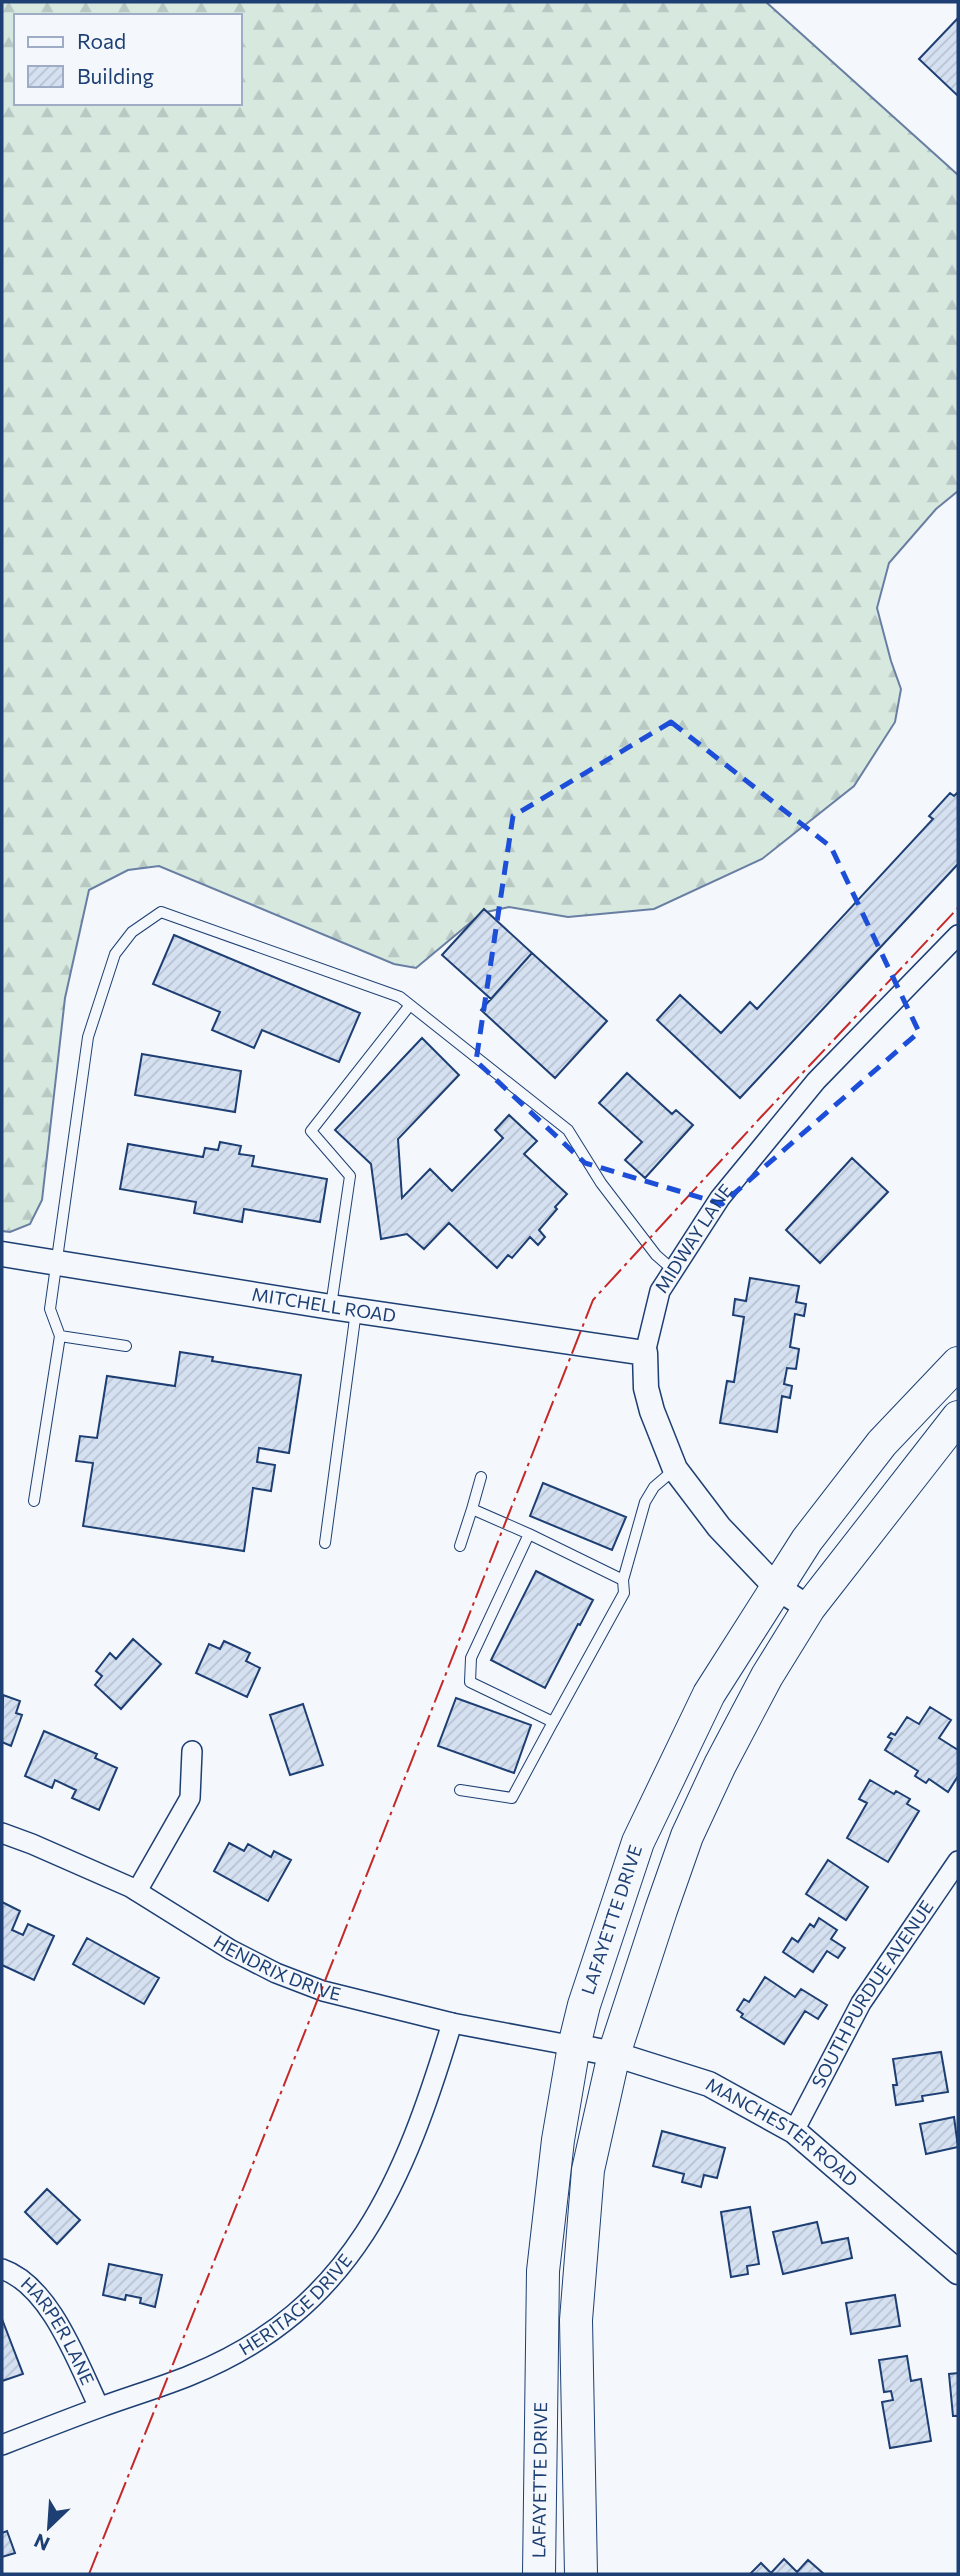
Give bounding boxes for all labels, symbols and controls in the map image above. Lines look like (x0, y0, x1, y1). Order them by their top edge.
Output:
legend (14, 14, 242, 105)
text: Road (77, 28, 126, 53)
text: Building (77, 63, 154, 88)
street label: MIDWAY LANE (650, 1179, 737, 1297)
street label: MITCHELL ROAD (250, 1282, 398, 1326)
street label: LAFAYETTE DRIVE (576, 1842, 646, 1997)
street label: SOUTH PURDUE AVENUE (807, 1896, 938, 2091)
street label: HENDRIX DRIVE (210, 1930, 343, 2005)
street label: MANCHESTER ROAD (702, 2072, 863, 2191)
street label: HERITAGE DRIVE (235, 2249, 356, 2360)
street label: HARPER LANE (17, 2272, 99, 2388)
street label: LAFAYETTE DRIVE (527, 2402, 551, 2558)
north arrow (14, 2492, 84, 2562)
text: N (30, 2529, 53, 2556)

